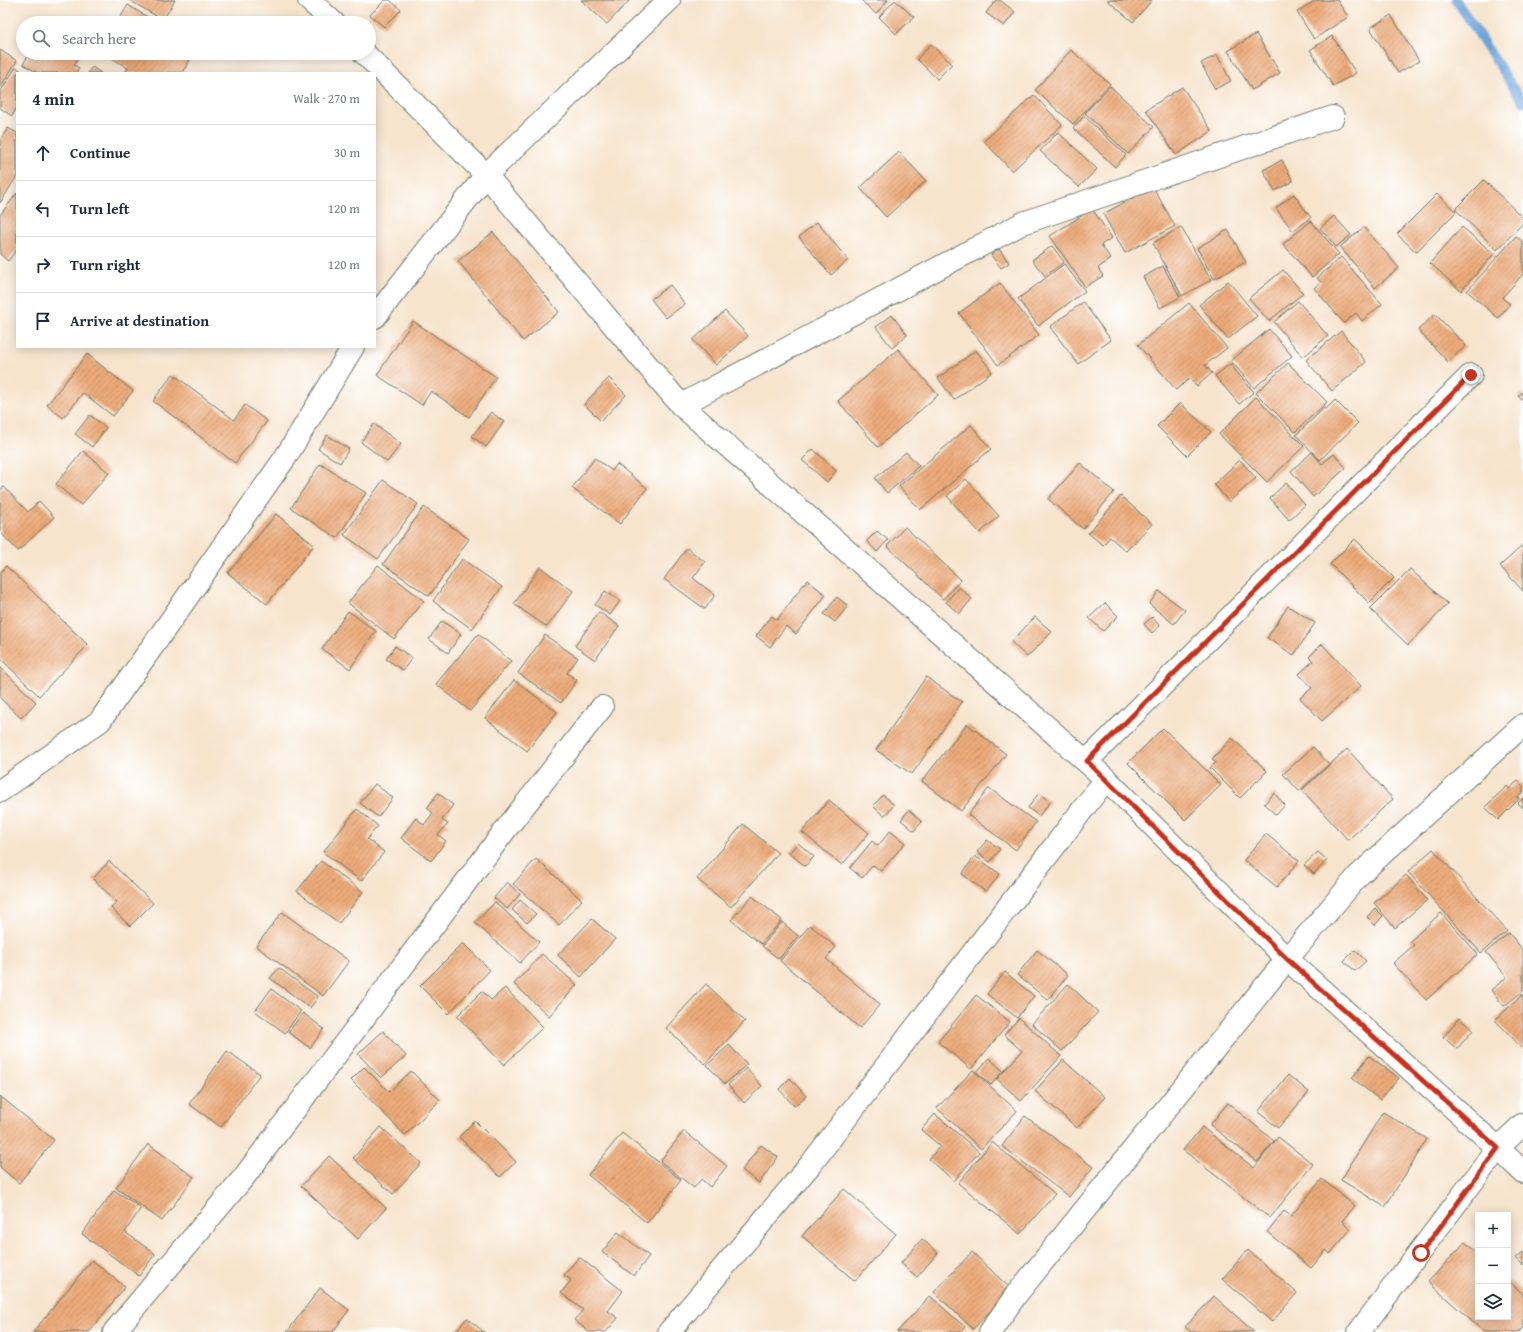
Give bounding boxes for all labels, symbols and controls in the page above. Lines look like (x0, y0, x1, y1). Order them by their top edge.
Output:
search box (16, 16, 376, 60)
icon: search (30, 27, 52, 49)
text: Search here (62, 28, 136, 49)
text: 4 min (32, 86, 74, 111)
text: Walk · 270 m (293, 89, 360, 108)
icon: ahead (32, 142, 54, 164)
text: Continue (70, 142, 131, 163)
text: 30 m (334, 143, 360, 162)
icon: left (32, 198, 54, 220)
text: Turn left (70, 198, 129, 219)
text: 120 m (328, 199, 360, 218)
icon: right (32, 254, 54, 276)
text: Turn right (70, 254, 141, 275)
text: 120 m (328, 255, 360, 274)
icon: arrive (32, 310, 54, 332)
text: Arrive at destination (70, 310, 209, 331)
route end (1462, 366, 1480, 384)
map controls (1475, 1212, 1511, 1320)
button: + (1475, 1212, 1511, 1248)
route start (1412, 1244, 1430, 1262)
button: − (1475, 1248, 1511, 1284)
button: layers (1475, 1284, 1511, 1320)

